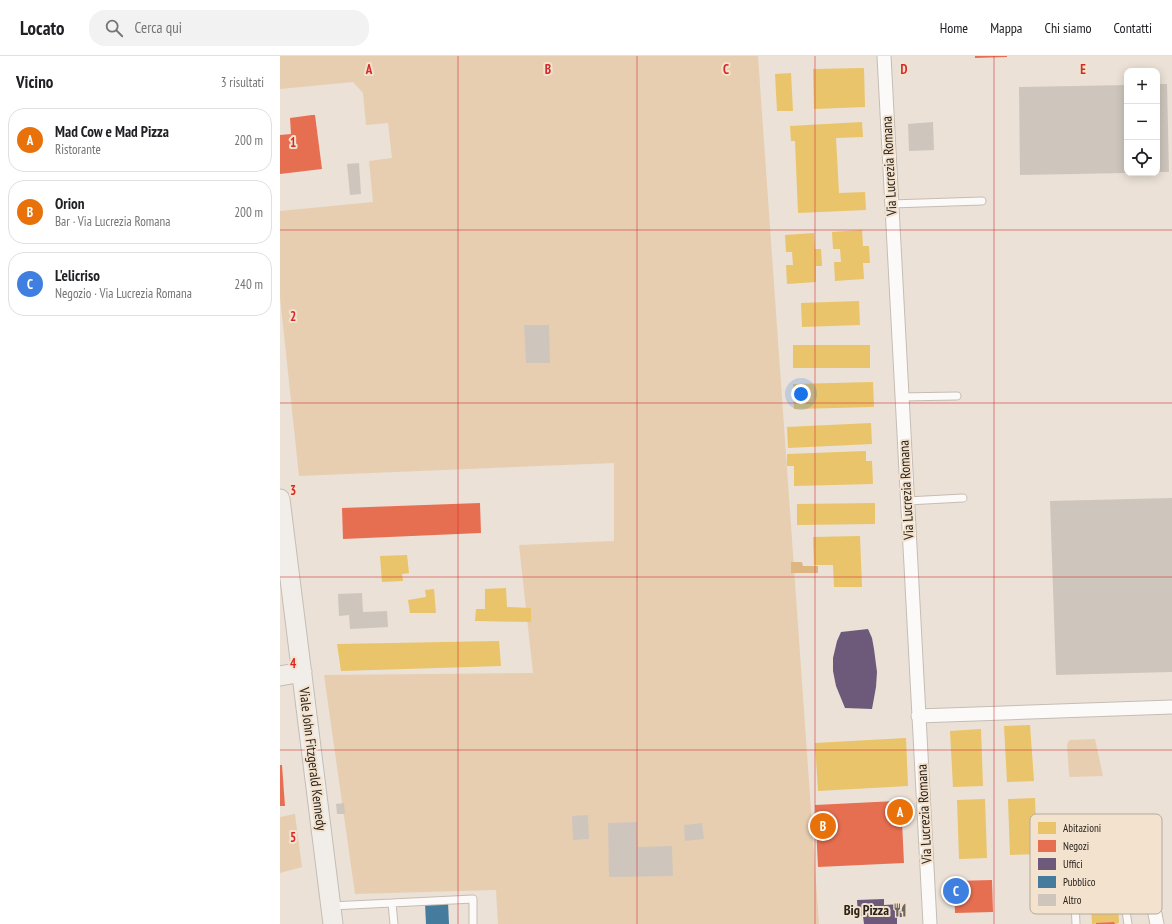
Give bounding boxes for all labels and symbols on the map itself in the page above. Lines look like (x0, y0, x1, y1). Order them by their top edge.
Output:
text: A (365, 61, 373, 78)
text: B (545, 61, 551, 78)
text: C (723, 61, 729, 78)
text: D (901, 61, 908, 78)
text: E (1080, 61, 1086, 78)
street label: Via Lucrezia Romana (877, 116, 901, 217)
text: 1 (290, 134, 296, 151)
text: 2 (290, 308, 296, 325)
your location (791, 384, 811, 404)
street label: Via Lucrezia Romana (894, 440, 918, 541)
text: 3 (290, 482, 296, 499)
text: 4 (290, 655, 297, 672)
street label: Viale John Fitzgerald Kennedy (295, 685, 331, 833)
street label: Via Lucrezia Romana (912, 764, 936, 865)
pin: A (887, 797, 913, 827)
pin: B (810, 811, 836, 841)
legend (1030, 814, 1162, 914)
text: Abitazioni (1063, 821, 1101, 835)
text: 5 (290, 829, 296, 846)
text: Negozi (1063, 839, 1089, 853)
text: Uffici (1063, 857, 1083, 871)
text: Pubblico (1063, 875, 1096, 889)
pin: C (943, 876, 969, 906)
text: Altro (1063, 893, 1082, 907)
place label: Big Pizza (844, 901, 889, 919)
restaurant icon: Big Pizza (892, 902, 908, 918)

